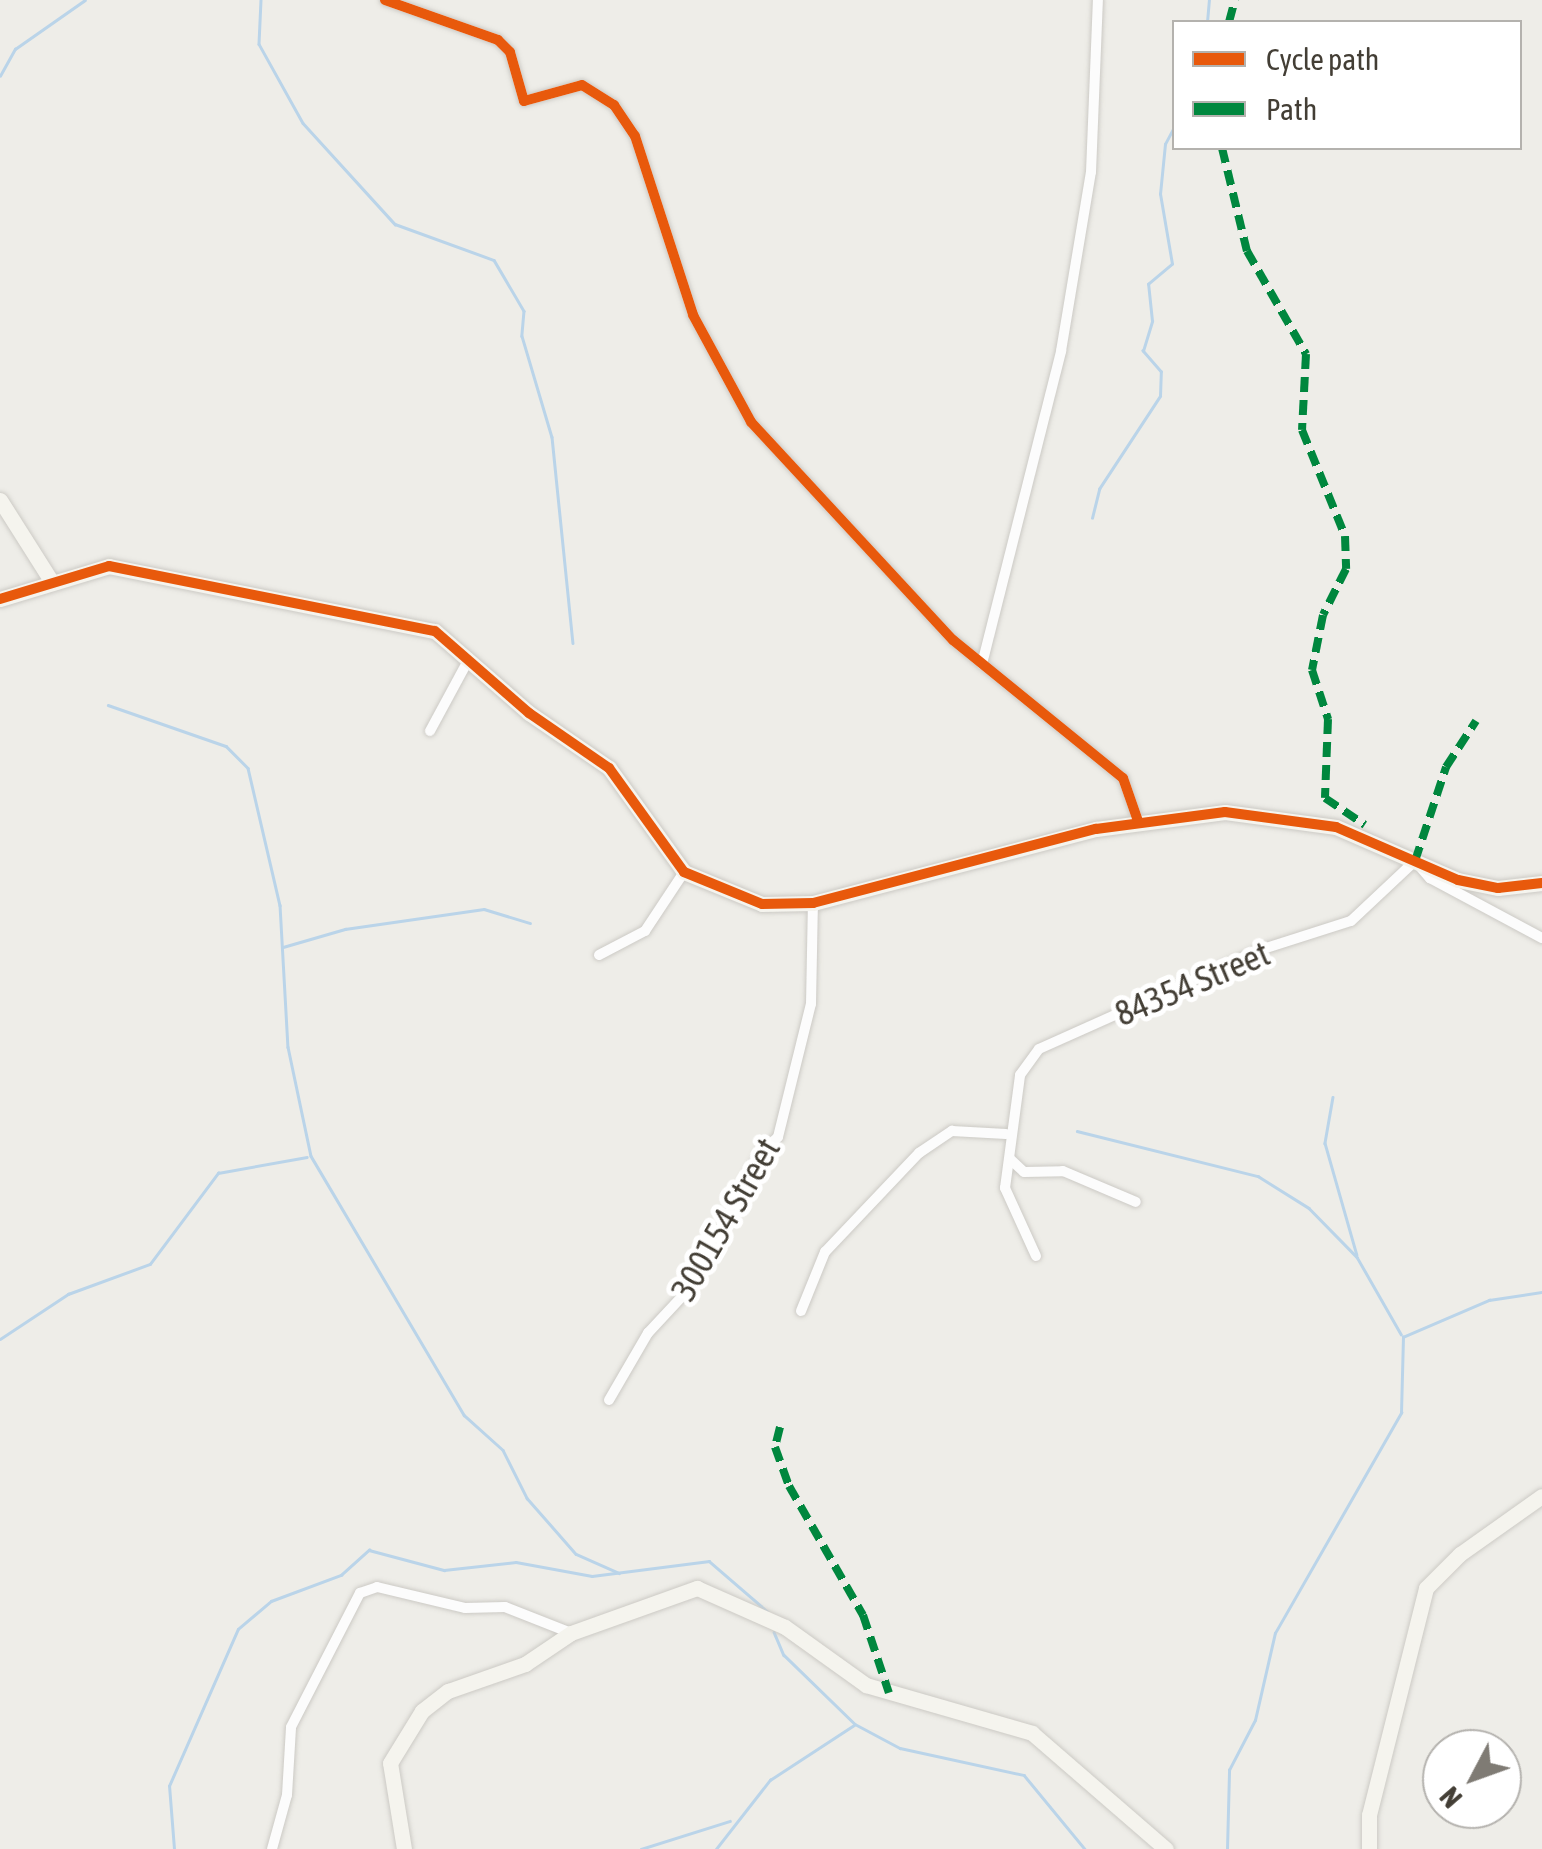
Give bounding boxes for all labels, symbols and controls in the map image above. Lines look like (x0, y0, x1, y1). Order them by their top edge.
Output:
legend (1172, 20, 1522, 150)
text: Cycle path (1266, 42, 1379, 76)
text: Path (1266, 92, 1317, 126)
street label: 84354 Street (1108, 932, 1276, 1034)
street label: 300154 Street (662, 1130, 788, 1308)
north arrow (1422, 1729, 1522, 1829)
text: N (1433, 1781, 1468, 1814)

